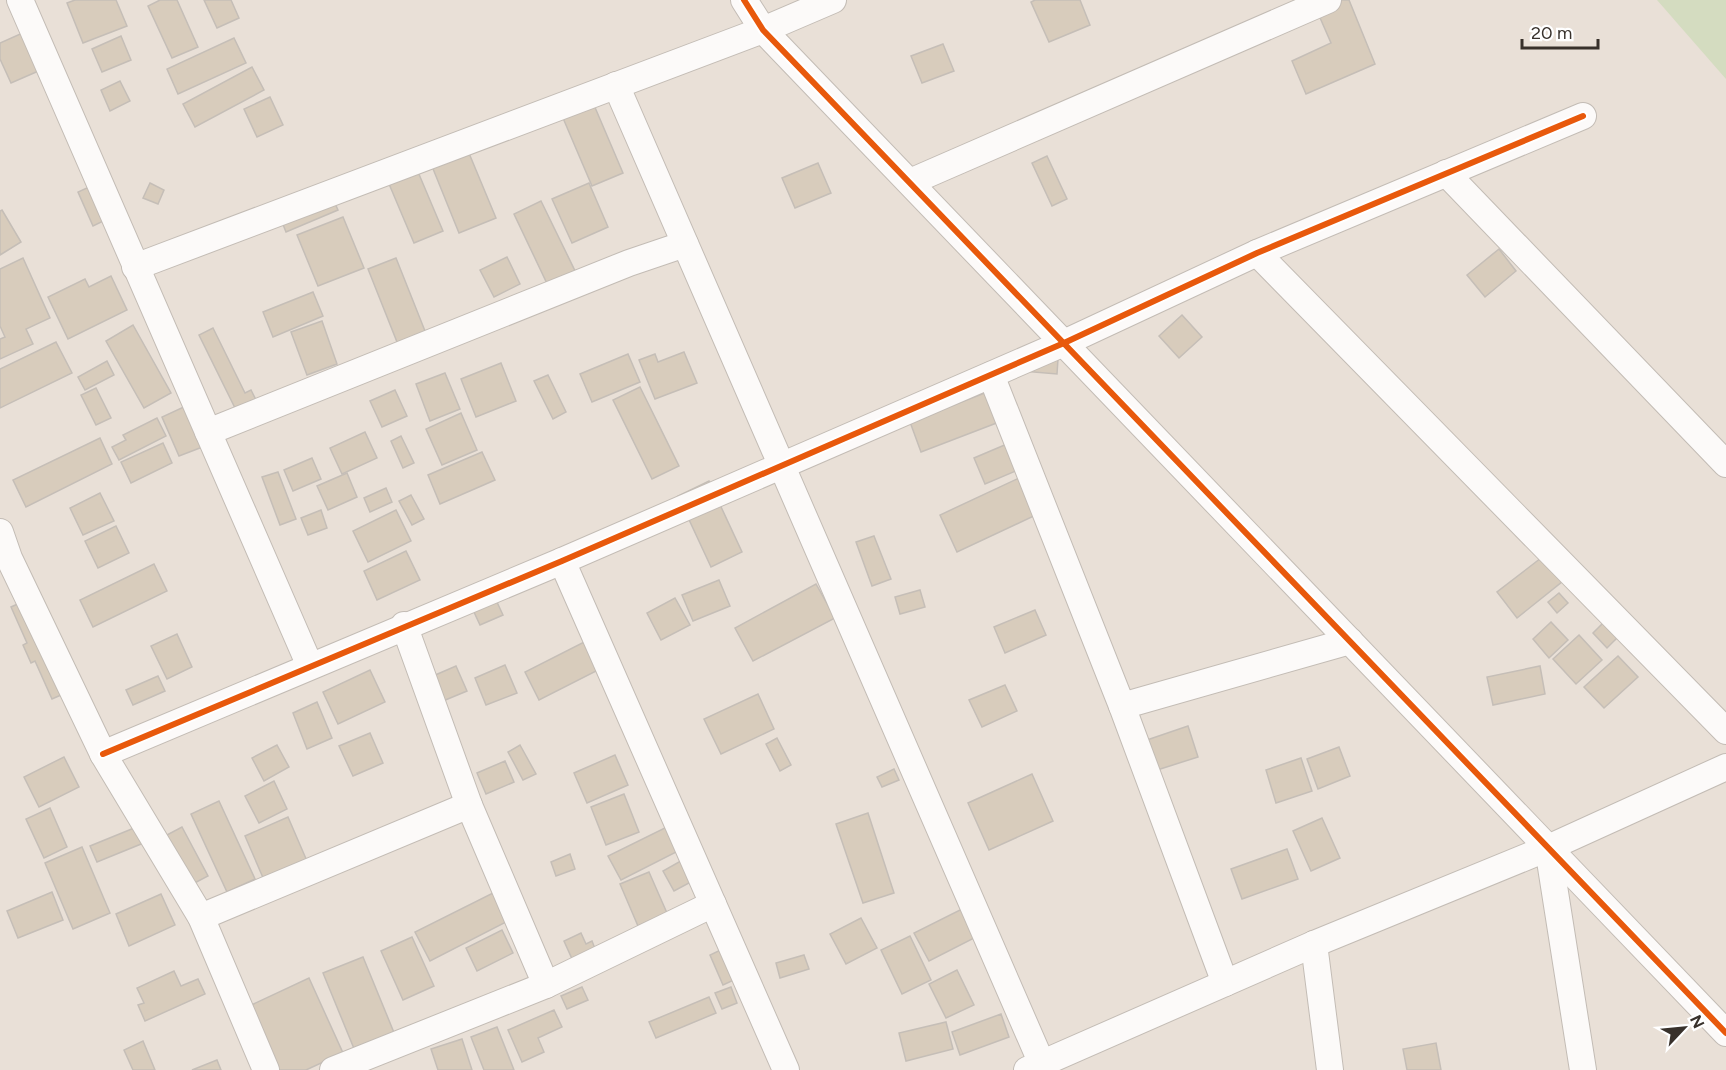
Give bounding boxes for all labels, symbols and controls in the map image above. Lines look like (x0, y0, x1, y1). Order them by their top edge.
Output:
scale bar (1522, 12, 1598, 50)
text: 20 m (1531, 22, 1572, 44)
north arrow (1654, 998, 1714, 1058)
text: N (1686, 1012, 1708, 1031)

